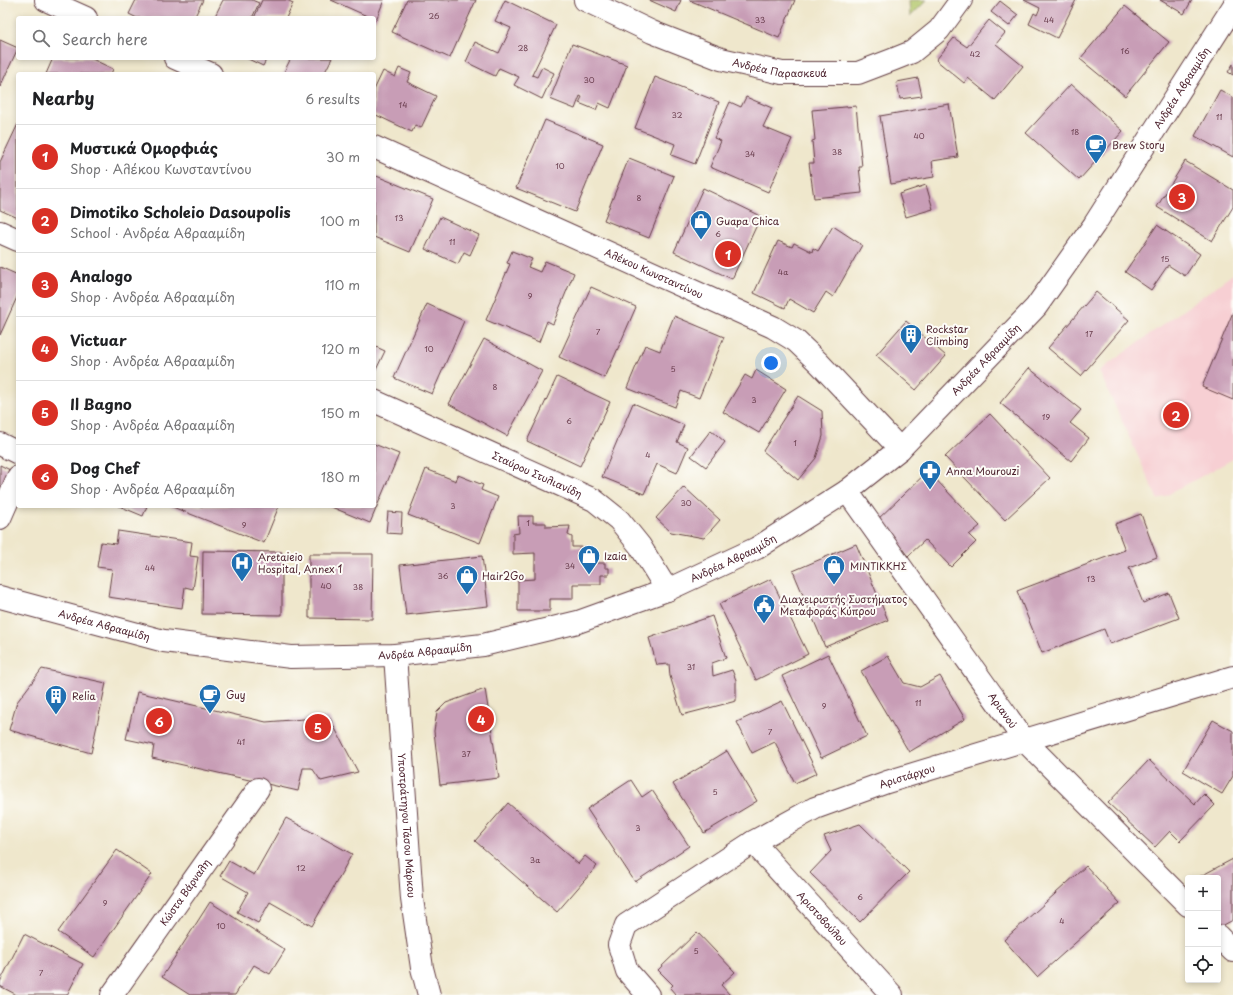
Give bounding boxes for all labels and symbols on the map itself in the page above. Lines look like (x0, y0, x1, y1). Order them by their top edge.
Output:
house number: 26 (429, 10, 440, 22)
house number: 33 (755, 14, 765, 26)
house number: 44 (1044, 14, 1054, 26)
house number: 28 (518, 42, 528, 54)
street label: Ανδρέα Αβρααμίδη (1149, 44, 1213, 131)
house number: 16 (1120, 45, 1130, 57)
house number: 42 (970, 48, 981, 60)
street label: Ανδρέα Παρασκευά (731, 54, 827, 81)
house number: 30 (583, 74, 595, 86)
house number: 14 (399, 99, 407, 111)
house number: 32 (672, 109, 683, 121)
house number: 11 (1216, 111, 1222, 123)
house number: 18 (1071, 126, 1079, 138)
house number: 40 (913, 130, 925, 142)
cafe icon: Brew Story (1083, 132, 1109, 165)
place label: Brew Story (1112, 137, 1165, 153)
house number: 38 (832, 146, 842, 158)
house number: 34 (745, 148, 755, 160)
house number: 10 (555, 160, 565, 172)
pin: 3 (1169, 182, 1195, 212)
house number: 8 (637, 192, 642, 204)
shop icon: Guapa Chica (688, 208, 714, 241)
house number: 13 (395, 212, 403, 224)
place label: Guapa Chica (716, 213, 780, 228)
house number: 6 (715, 228, 721, 240)
house number: 11 (449, 236, 455, 248)
pin: 1 (715, 239, 741, 269)
street label: Αλέκου Κωνσταντίνου (602, 244, 706, 302)
house number: 15 (1161, 253, 1169, 265)
house number: 4a (778, 266, 788, 278)
house number: 9 (528, 290, 533, 302)
street label: Ανδρέα Αβρααμίδη (947, 320, 1023, 398)
place label: Rockstar Climbing (926, 321, 969, 348)
building icon: Rockstar Climbing (898, 322, 924, 355)
house number: 7 (596, 326, 601, 338)
house number: 17 (1085, 328, 1094, 340)
house number: 10 (424, 343, 434, 355)
your location (761, 353, 781, 373)
house number: 5 (670, 363, 676, 375)
house number: 8 (493, 381, 498, 393)
house number: 3 (751, 394, 757, 406)
pin: 2 (1163, 400, 1189, 430)
house number: 19 (1042, 411, 1050, 423)
house number: 6 (566, 415, 572, 427)
house number: 1 (793, 437, 797, 449)
street label: Σταύρου Στυλιανίδη (490, 447, 585, 501)
house number: 4 (645, 449, 651, 461)
pharmacy icon: Anna Mourouzi (917, 458, 943, 491)
place label: Anna Mourouzi (946, 463, 1019, 478)
house number: 30 (680, 497, 692, 509)
house number: 3 (450, 500, 456, 512)
house number: 1 (526, 517, 530, 529)
house number: 9 (242, 519, 247, 531)
street label: Ανδρέα Αβρααμίδη (687, 530, 779, 585)
shop icon: Izaia (576, 543, 602, 576)
place label: Izaia (604, 548, 628, 563)
place label: Aretaieio Hospital, Annex 1 (258, 549, 342, 576)
hospital icon: Aretaieio Hospital, Annex 1 (229, 550, 255, 583)
shop icon: ΜΙΝΤΙΚΚΗΣ (821, 553, 847, 586)
place label: ΜΙΝΤΙΚΚΗΣ (850, 558, 907, 573)
house number: 34 (565, 560, 575, 572)
house number: 44 (145, 562, 155, 574)
shop icon: Hair2Go (454, 563, 480, 596)
place label: Hair2Go (482, 568, 524, 583)
house number: 36 (438, 570, 449, 582)
house number: 13 (1087, 573, 1095, 585)
house number: 40 (320, 580, 332, 592)
house number: 38 (353, 581, 363, 593)
place label: Διαχειριστής Συστήματος Μεταφοράς Κύπρου (780, 591, 907, 619)
public building icon: Διαχειριστής Συστήματος Μεταφοράς Κύπρου (751, 592, 777, 625)
street label: Ανδρέα Αβρααμίδη (57, 605, 152, 644)
street label: Ανδρέα Αβρααμίδη (378, 638, 473, 662)
house number: 31 (687, 661, 695, 673)
cafe icon: Guy (197, 682, 223, 715)
building icon: Relia (43, 683, 69, 716)
place label: Guy (226, 687, 246, 702)
place label: Relia (72, 688, 96, 703)
street label: Αριανού (985, 689, 1021, 731)
house number: 11 (915, 697, 921, 709)
house number: 9 (822, 700, 827, 712)
pin: 4 (468, 704, 494, 734)
pin: 6 (146, 706, 172, 736)
pin: 5 (305, 712, 331, 742)
house number: 7 (768, 726, 773, 738)
house number: 41 (237, 736, 245, 748)
house number: 37 (461, 748, 471, 760)
street label: Υποστράτηγου Τάσου Μάρκου (395, 753, 420, 898)
street label: Αριστάρχου (877, 760, 937, 791)
house number: 5 (712, 786, 718, 798)
house number: 3 (635, 822, 641, 834)
house number: 3a (530, 854, 540, 866)
street label: Κώστα Βάρναλη (156, 855, 213, 928)
house number: 12 (296, 862, 306, 874)
street label: Αριστοβούλου (794, 887, 851, 949)
house number: 6 (857, 891, 863, 903)
house number: 9 (103, 897, 108, 909)
house number: 4 (1059, 915, 1065, 927)
house number: 10 (216, 920, 226, 932)
house number: 5 (693, 945, 699, 957)
house number: 7 (39, 967, 44, 979)

